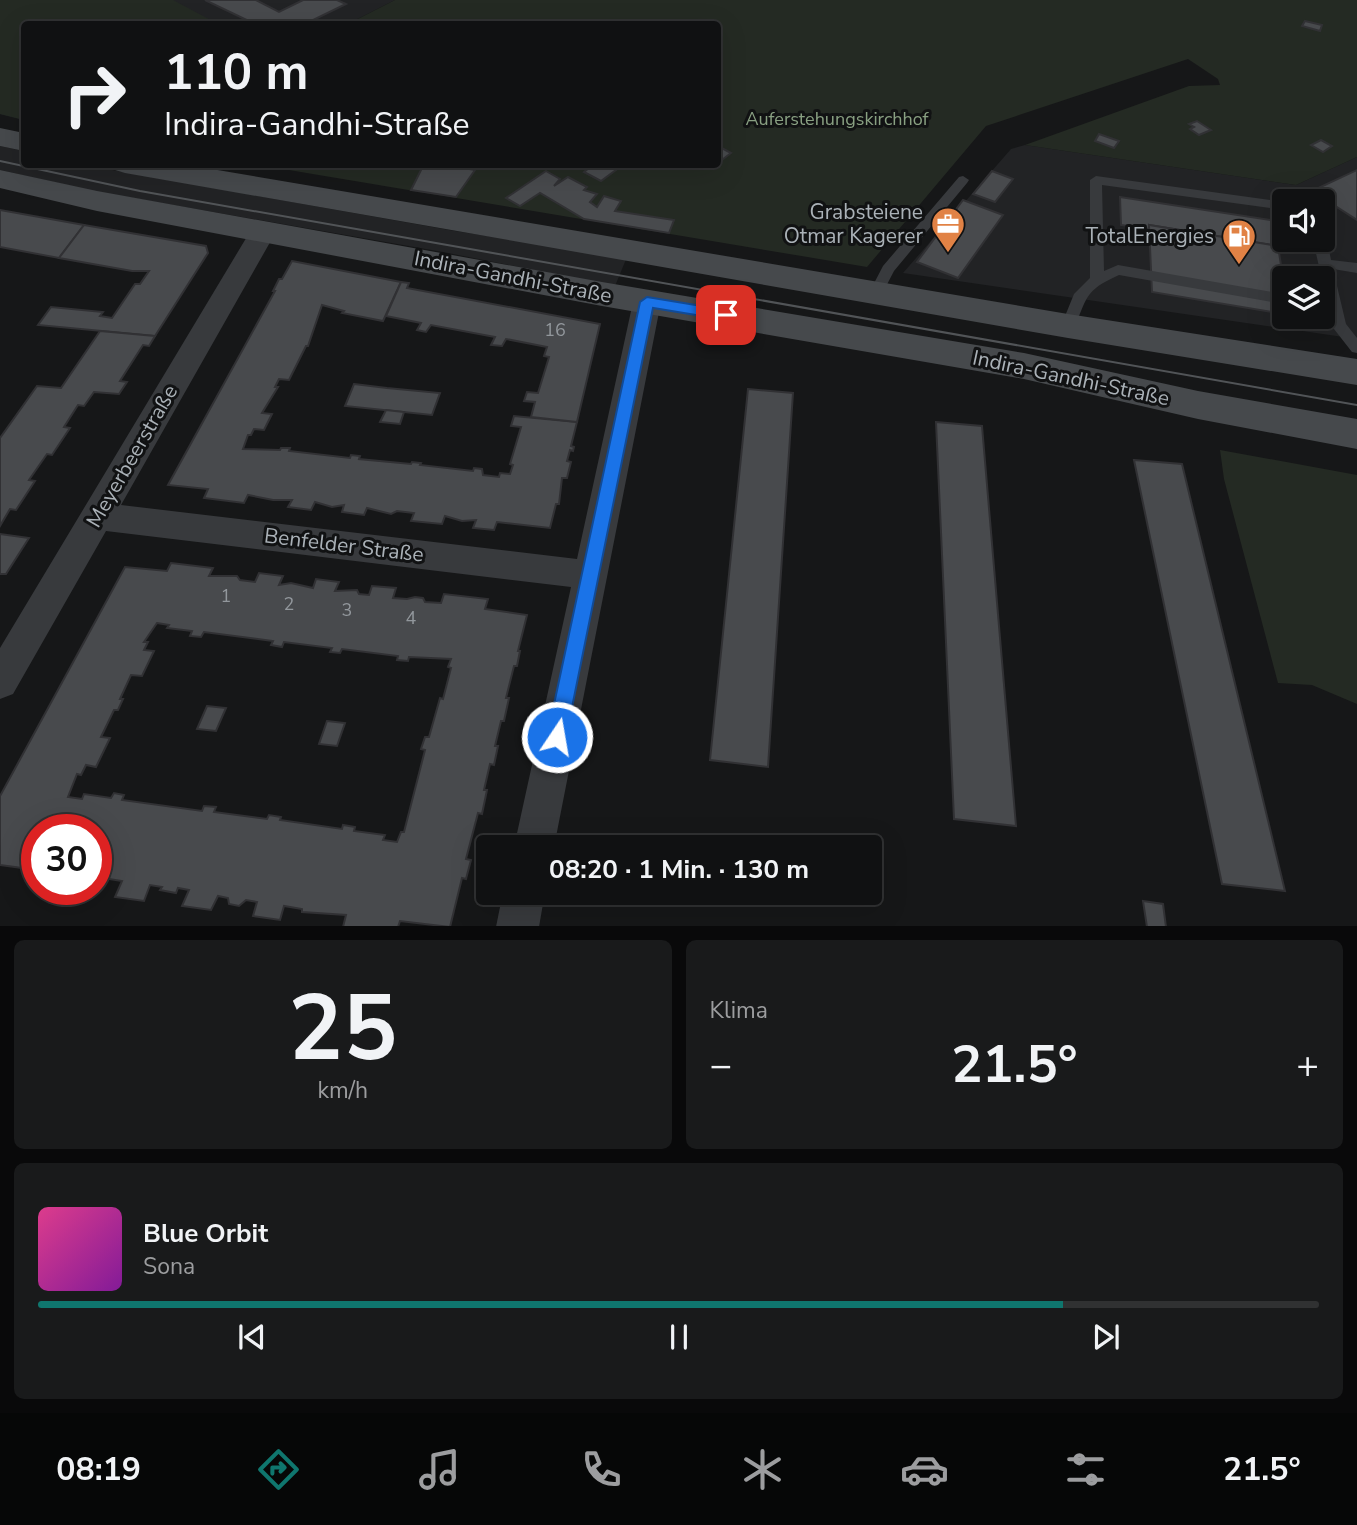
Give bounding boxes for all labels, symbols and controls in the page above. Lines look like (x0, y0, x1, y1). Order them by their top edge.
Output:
text: 110 m (164, 39, 308, 106)
icon: right (49, 49, 140, 140)
text: Indira-Gandhi-Straße (164, 103, 470, 146)
park label: Auferstehungskirchhof (745, 107, 930, 131)
map controls (1272, 189, 1335, 329)
button: sound (1272, 189, 1335, 252)
place label: Grabsteiene Otmar Kagerer (784, 198, 923, 250)
office icon: Grabsteiene Otmar Kagerer (929, 205, 967, 254)
fuel station icon: TotalEnergies (1220, 217, 1258, 266)
place label: TotalEnergies (1086, 222, 1214, 250)
street label: Indira-Gandhi-Straße (412, 244, 614, 310)
button: layers (1272, 266, 1335, 329)
pin (696, 285, 756, 345)
icon: arrive (707, 296, 745, 334)
house number: 16 (544, 318, 566, 342)
street label: Indira-Gandhi-Straße (970, 343, 1172, 413)
street label: Meyerbeerstraße (80, 380, 184, 532)
street label: Benfelder Straße (263, 521, 425, 569)
house number: 1 (221, 584, 231, 608)
house number: 2 (284, 592, 294, 616)
house number: 3 (342, 598, 352, 622)
house number: 4 (406, 606, 417, 630)
position arrow (520, 700, 594, 774)
speed limit sign: 30 (21, 814, 112, 905)
text: 08:20 · 1 Min. · 130 m (549, 852, 809, 887)
text: 25 (288, 967, 397, 1091)
text: Klima (710, 995, 768, 1026)
text: 21.5° (951, 1029, 1077, 1100)
text: − (710, 1040, 732, 1091)
text: + (1296, 1040, 1319, 1091)
text: km/h (317, 1075, 368, 1106)
text: Blue Orbit (143, 1216, 268, 1251)
text: Sona (143, 1251, 195, 1282)
icon: previous (233, 1318, 271, 1356)
icon: pause (660, 1318, 698, 1356)
icon: next (1087, 1318, 1125, 1356)
icon: directions (254, 1445, 303, 1494)
icon: music (415, 1445, 464, 1494)
icon: phone (577, 1445, 626, 1494)
icon: climate (738, 1445, 787, 1494)
icon: car (900, 1445, 949, 1494)
icon: filters (1061, 1445, 1110, 1494)
text: 08:19 (56, 1448, 141, 1491)
text: 21.5° (1223, 1448, 1301, 1491)

